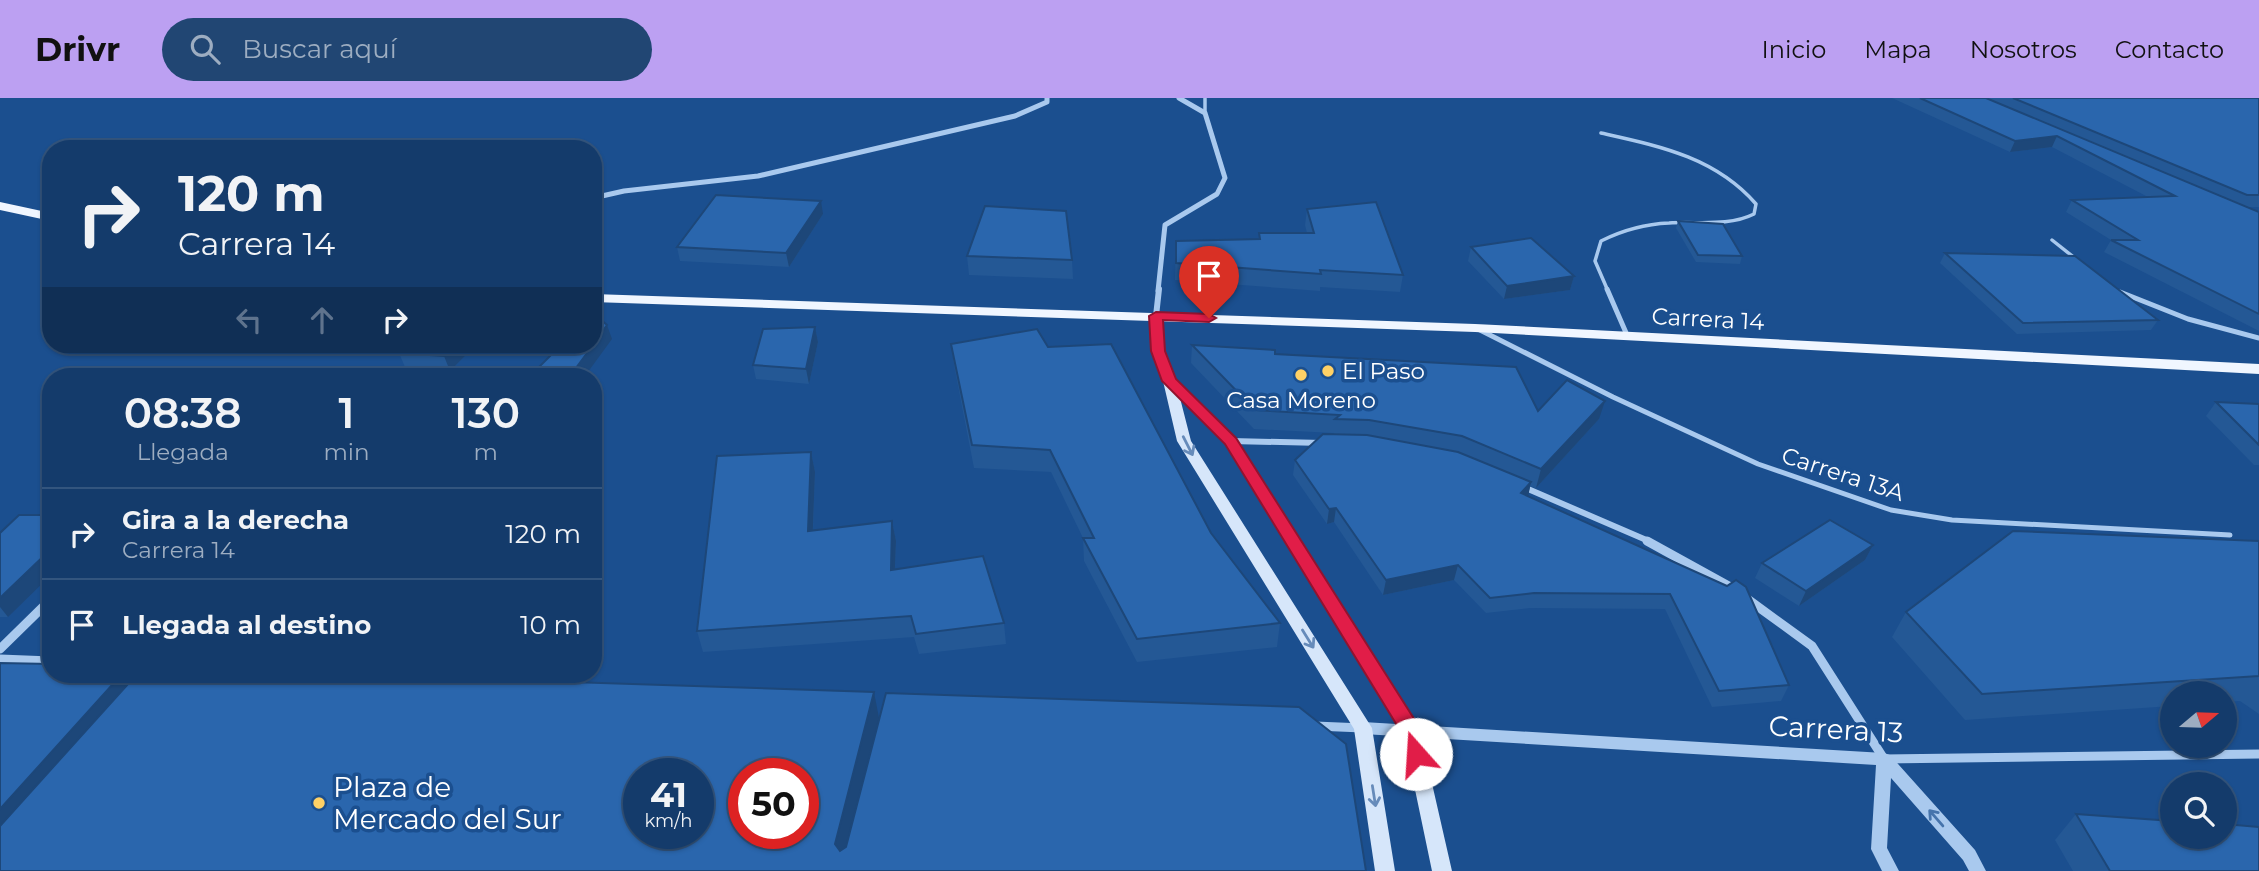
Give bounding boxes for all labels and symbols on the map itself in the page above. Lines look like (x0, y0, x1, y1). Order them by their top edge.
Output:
pin (1179, 246, 1239, 318)
street label: Carrera 14 (1651, 302, 1765, 336)
place label: El Paso (1342, 357, 1425, 385)
marker: El Paso (1320, 363, 1336, 379)
marker: Casa Moreno (1293, 367, 1309, 383)
place label: Casa Moreno (1226, 386, 1376, 414)
one-way arrow (1181, 435, 1195, 456)
street label: Carrera 13A (1778, 441, 1908, 507)
one-way arrow (1301, 629, 1315, 649)
north arrow (2160, 681, 2236, 758)
street label: Carrera 13 (1768, 708, 1904, 750)
position arrow (1379, 717, 1453, 791)
speed limit sign: 50 (728, 758, 819, 849)
place label: Plaza de Mercado del Sur (333, 770, 562, 836)
one-way arrow (1368, 784, 1381, 807)
marker: Plaza de Mercado del Sur (311, 795, 327, 811)
one-way arrow (1928, 809, 1944, 827)

